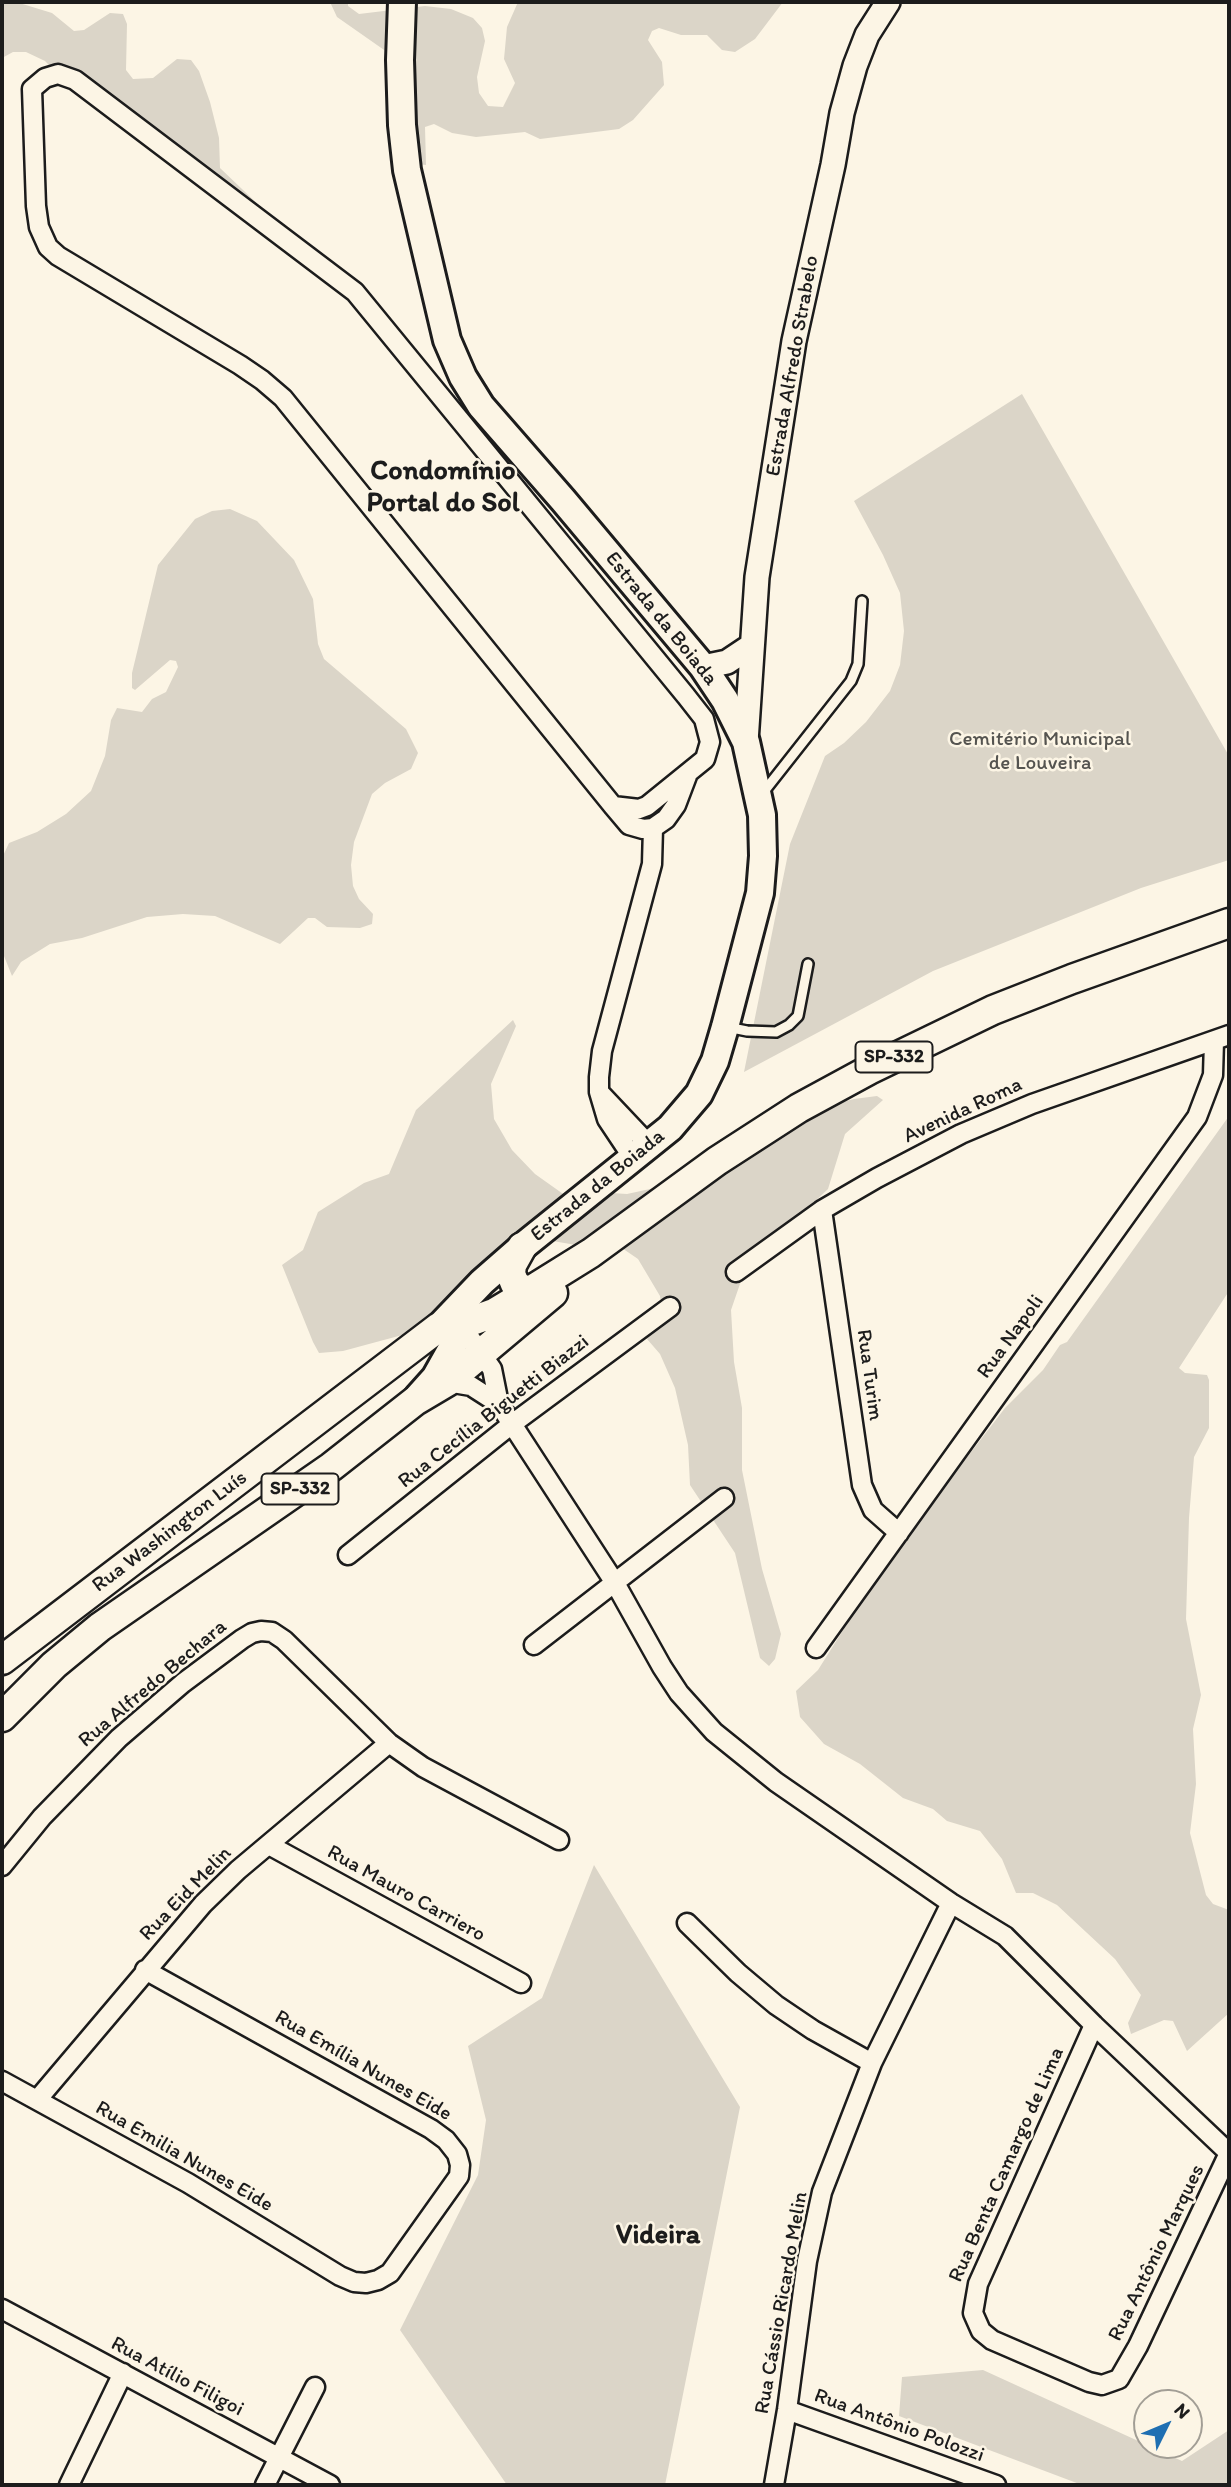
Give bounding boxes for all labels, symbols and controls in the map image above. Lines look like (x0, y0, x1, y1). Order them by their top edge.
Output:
street label: Estrada Alfredo Strabelo (761, 254, 825, 478)
district label: Condomínio Portal do Sol (366, 455, 520, 521)
street label: Estrada da Boiada (599, 547, 723, 691)
park label: Cemitério Municipal de Louveira (949, 727, 1131, 777)
road number: SP-332 (856, 1042, 932, 1072)
street label: Avenida Roma (900, 1073, 1026, 1149)
street label: Estrada da Boiada (526, 1124, 670, 1248)
street label: Rua Napoli (972, 1290, 1050, 1384)
street label: Rua Turim (850, 1328, 888, 1422)
street label: Rua Cecília Biguetti Biazzi (394, 1330, 594, 1494)
street label: Rua Washington Luís (88, 1466, 252, 1598)
road number: SP-332 (262, 1474, 338, 1504)
street label: Rua Alfredo Bechara (74, 1615, 232, 1753)
street label: Rua Mauro Carriero (322, 1840, 490, 1948)
street label: Rua Eid Melin (135, 1841, 237, 1947)
street label: Rua Emília Nunes Eide (270, 2005, 456, 2127)
street label: Rua Benta Camargo de Lima (944, 2044, 1070, 2286)
street label: Rua Emilia Nunes Eide (91, 2096, 277, 2218)
street label: Rua Antônio Marques (1103, 2161, 1211, 2345)
street label: Rua Cássio Ricardo Melin (750, 2190, 814, 2416)
district label: Videira (616, 2219, 700, 2253)
street label: Rua Atílio Filigoi (106, 2331, 248, 2423)
street label: Rua Antônio Polozzi (810, 2383, 988, 2469)
north arrow (1133, 2389, 1203, 2459)
text: N (1169, 2398, 1195, 2423)

